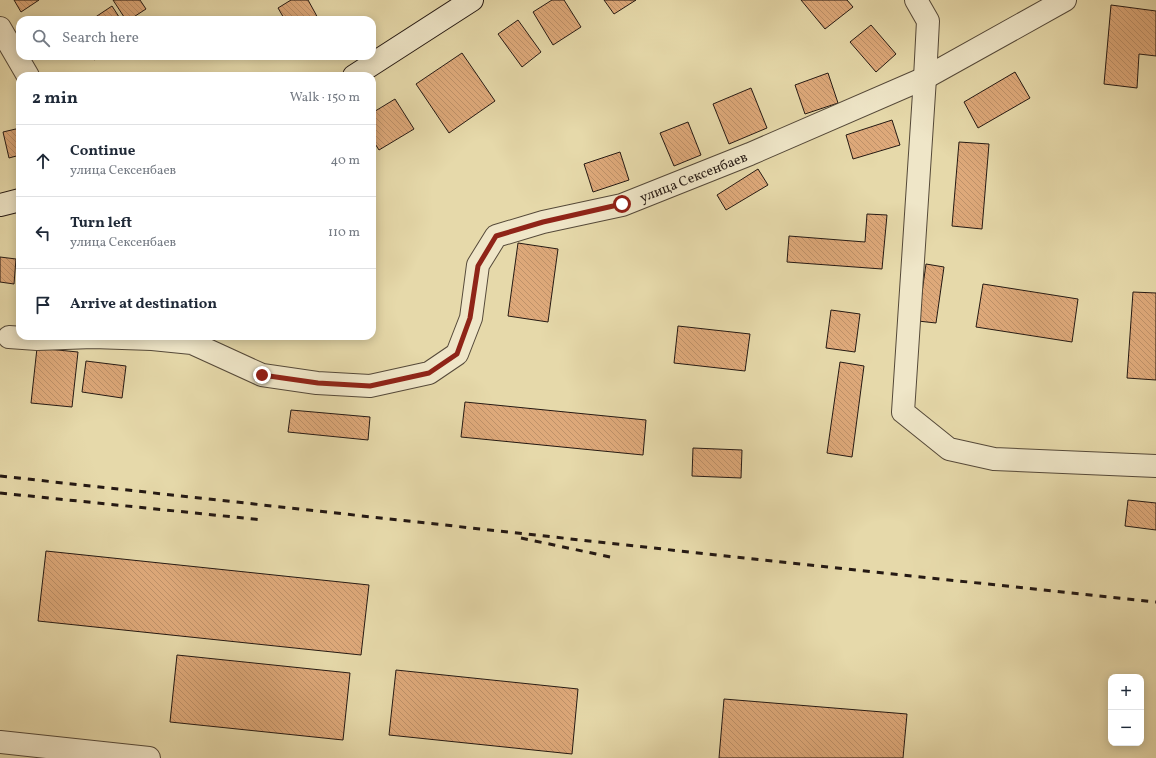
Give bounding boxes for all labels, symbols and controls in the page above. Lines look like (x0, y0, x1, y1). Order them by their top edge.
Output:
search box (16, 16, 376, 60)
icon: search (30, 27, 52, 49)
text: Search here (62, 28, 139, 49)
text: 2 min (32, 87, 78, 110)
text: Walk · 150 m (290, 89, 360, 107)
text: Continue (70, 141, 135, 162)
street label: улица Сексенбаев (637, 148, 751, 208)
icon: ahead (32, 150, 54, 172)
text: 40 m (331, 152, 360, 170)
text: улица Сексенбаев (70, 162, 176, 180)
route start (613, 195, 631, 213)
text: Turn left (70, 213, 132, 234)
icon: left (32, 222, 54, 244)
text: 110 m (328, 224, 360, 242)
text: улица Сексенбаев (70, 234, 176, 252)
icon: arrive (32, 294, 54, 316)
text: Arrive at destination (70, 294, 217, 315)
route end (253, 366, 271, 384)
map controls (1108, 674, 1144, 746)
button: + (1108, 674, 1144, 710)
button: − (1108, 710, 1144, 746)

